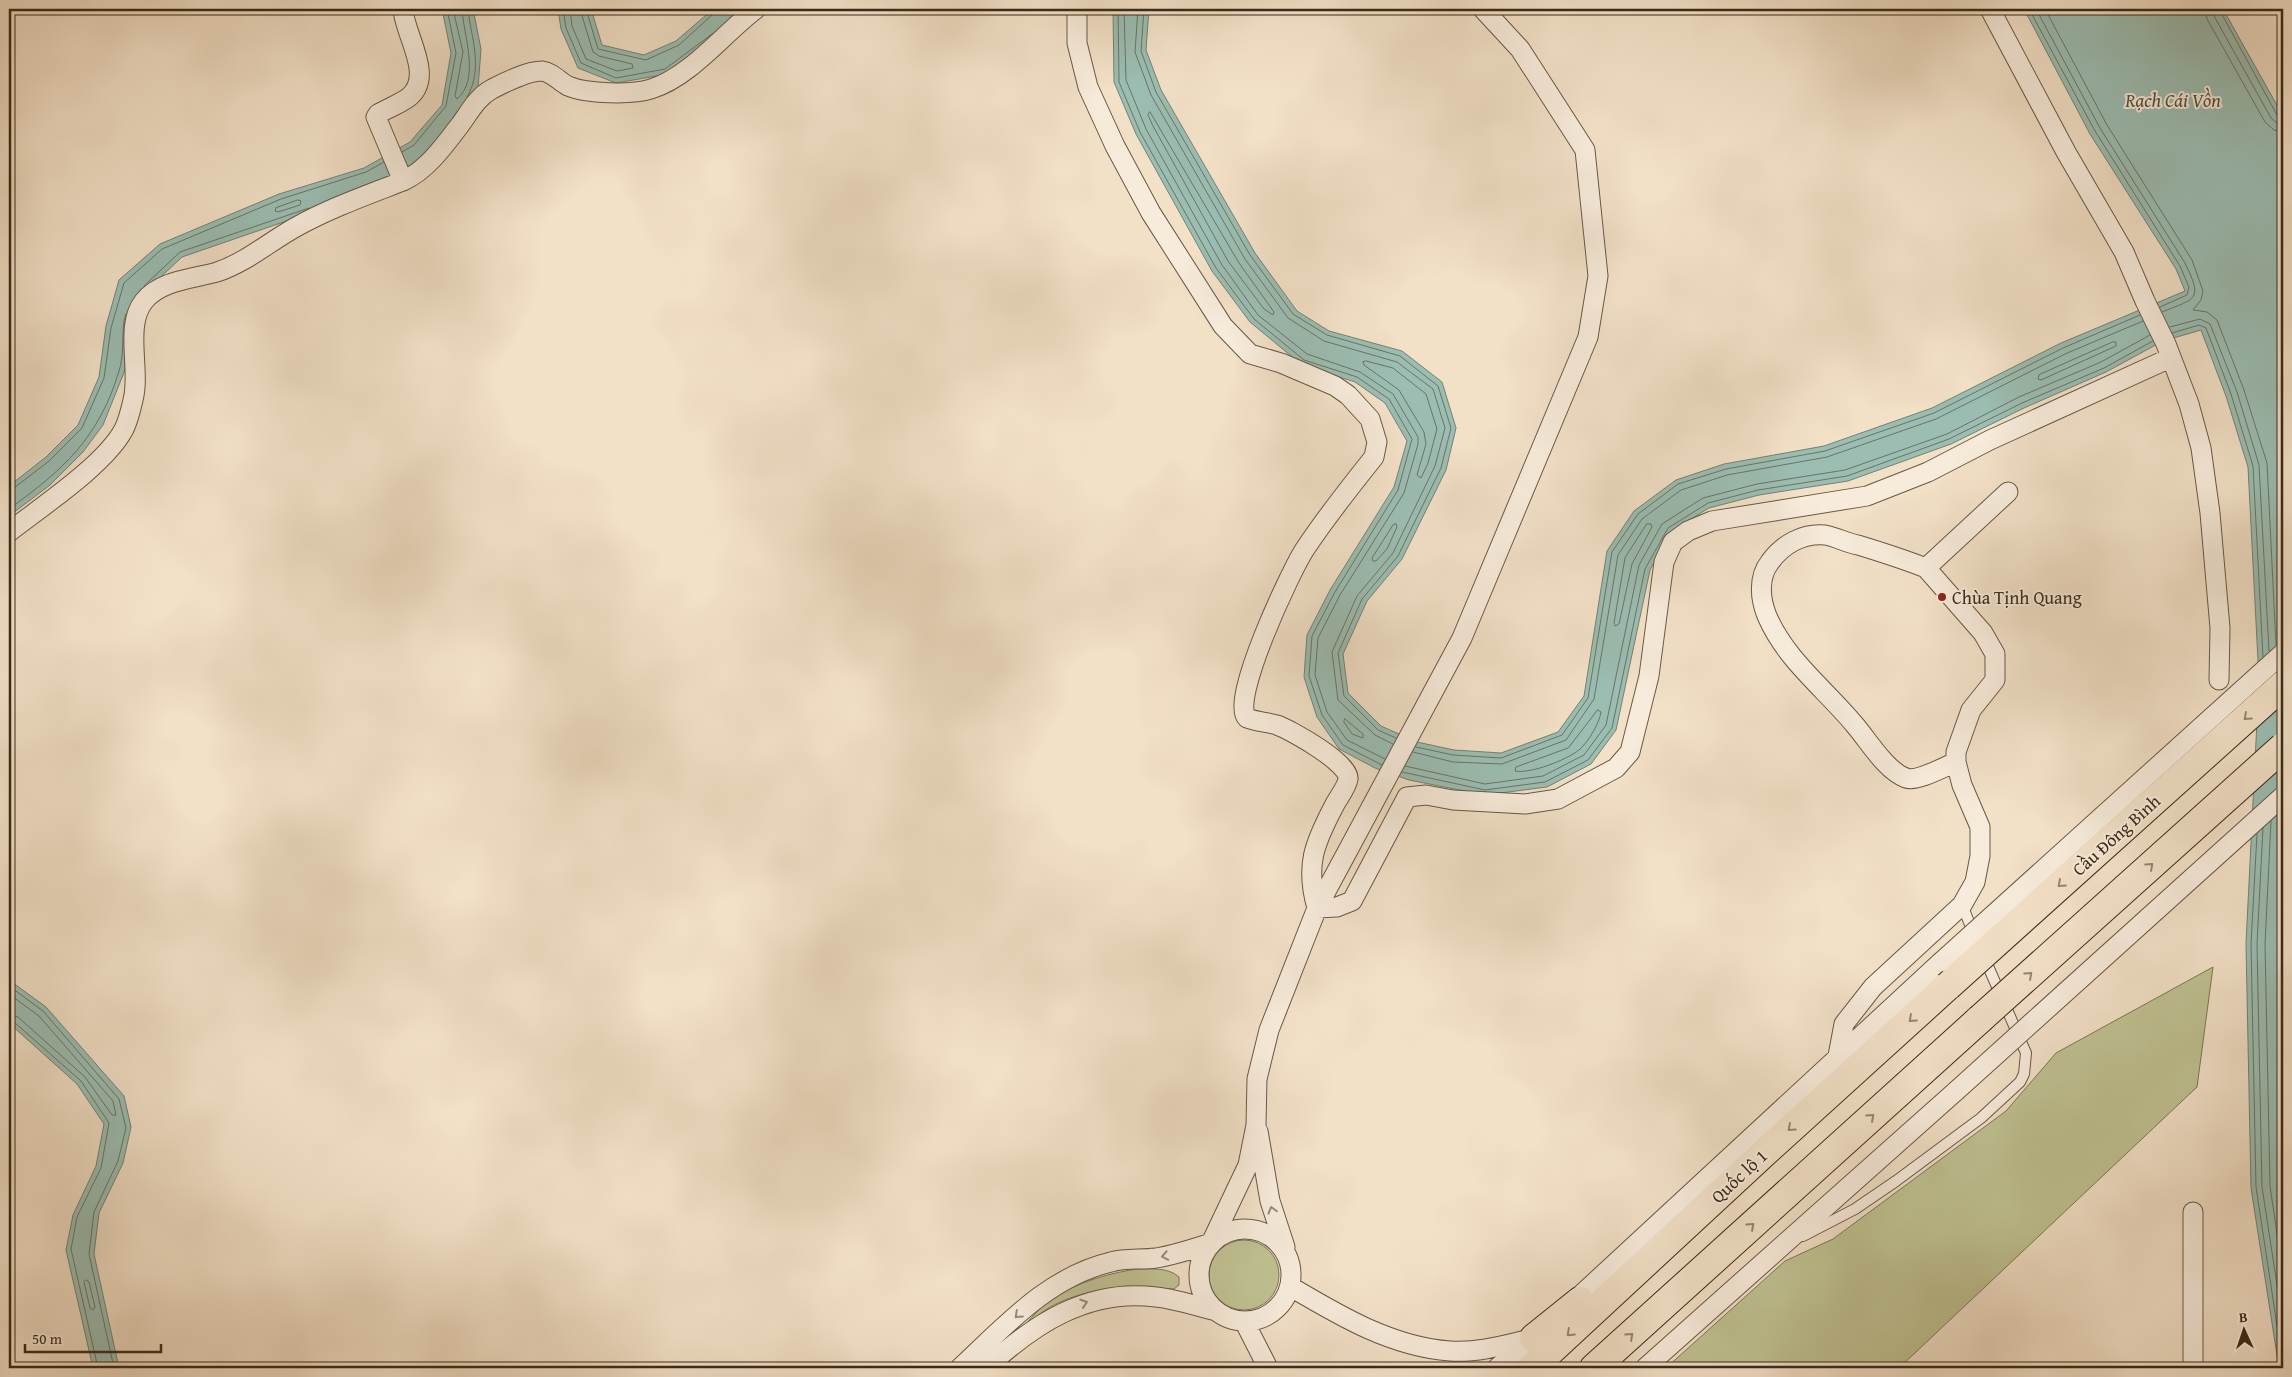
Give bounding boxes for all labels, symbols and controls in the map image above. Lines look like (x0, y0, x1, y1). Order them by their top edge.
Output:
water label: Rạch Cái Vồn (2124, 86, 2221, 114)
place label: Chùa Tịnh Quang (1952, 584, 2082, 611)
marker: Chùa Tịnh Quang (1936, 591, 1948, 603)
one-way arrow (2244, 711, 2253, 720)
street label: Cầu Đông Bình (2066, 788, 2166, 882)
one-way arrow (2145, 863, 2154, 872)
one-way arrow (2058, 879, 2067, 888)
one-way arrow (2024, 972, 2033, 981)
one-way arrow (1908, 1013, 1917, 1022)
one-way arrow (1866, 1114, 1875, 1123)
one-way arrow (1788, 1122, 1797, 1131)
street label: Quốc lộ 1 (1705, 1143, 1773, 1209)
one-way arrow (1268, 1207, 1278, 1215)
one-way arrow (1745, 1223, 1754, 1232)
one-way arrow (1160, 1251, 1169, 1261)
one-way arrow (1080, 1299, 1088, 1309)
north arrow (2220, 1304, 2270, 1354)
text: B (2238, 1307, 2248, 1327)
one-way arrow (1014, 1309, 1023, 1318)
scale bar (25, 1322, 161, 1354)
one-way arrow (1566, 1327, 1575, 1336)
text: 50 m (32, 1328, 63, 1349)
one-way arrow (1625, 1332, 1634, 1341)

